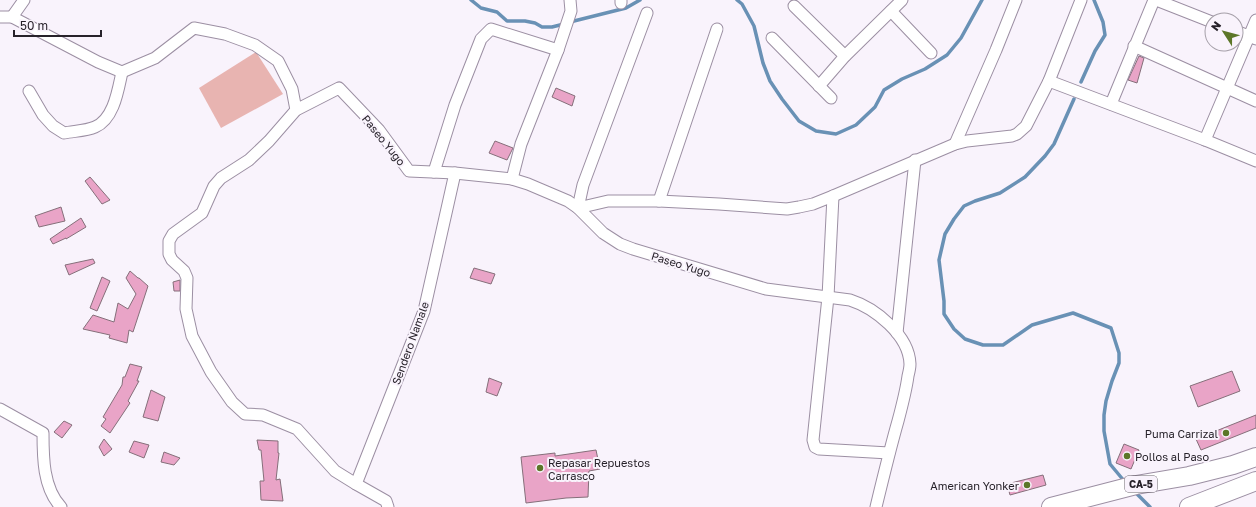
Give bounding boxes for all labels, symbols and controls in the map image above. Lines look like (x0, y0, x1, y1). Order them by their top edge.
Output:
scale bar (14, 12, 101, 38)
north arrow (1204, 12, 1244, 52)
text: 50 m (20, 18, 48, 33)
text: N (1208, 19, 1223, 33)
street label: Paseo Yugo (360, 112, 409, 168)
street label: Paseo Yugo (650, 249, 713, 279)
street label: Sendero Namale (389, 300, 431, 386)
place label: Puma Carrizal (1145, 427, 1218, 440)
marker: Puma Carrizal (1221, 428, 1231, 438)
place label: Pollos al Paso (1135, 450, 1209, 463)
marker: Pollos al Paso (1122, 451, 1132, 461)
place label: Repasar Repuestos Carrasco (548, 456, 650, 482)
marker: Repasar Repuestos Carrasco (535, 463, 545, 473)
road number: CA-5 (1125, 476, 1157, 492)
place label: American Yonker (930, 479, 1020, 492)
marker: American Yonker (1022, 480, 1032, 490)

